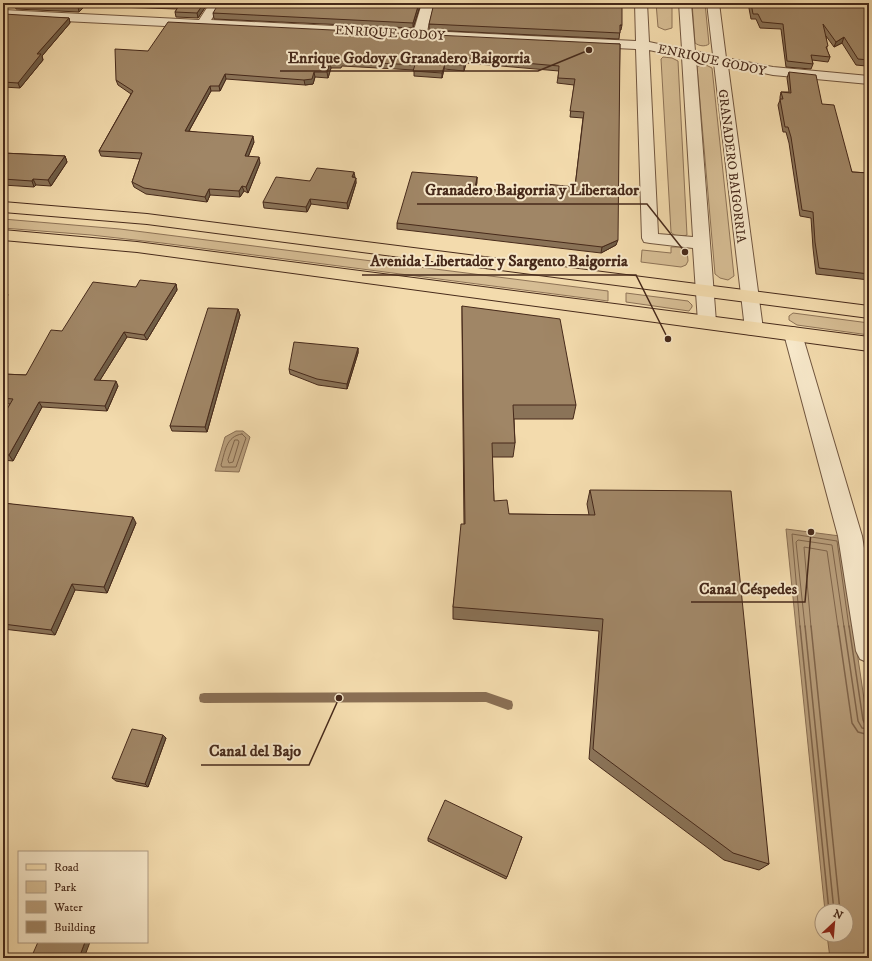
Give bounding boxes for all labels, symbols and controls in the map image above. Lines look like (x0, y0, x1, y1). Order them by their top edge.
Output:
street label: ENRIQUE GODOY (334, 22, 446, 44)
street label: ENRIQUE GODOY (656, 41, 768, 79)
callout: Enrique Godoy y Granadero Baigorria (280, 43, 538, 71)
text: Enrique Godoy y Granadero Baigorria (288, 48, 531, 69)
street label: GRANADERO BAIGORRIA (715, 88, 749, 245)
callout: Granadero Baigorria y Libertador (417, 176, 647, 204)
text: Granadero Baigorria y Libertador (425, 180, 640, 200)
callout: Avenida Libertador y Sargento Baigorria (362, 247, 636, 275)
text: Avenida Libertador y Sargento Baigorria (369, 251, 629, 271)
callout: Canal Céspedes (691, 574, 805, 602)
text: Canal Céspedes (699, 579, 798, 599)
callout: Canal del Bajo (201, 737, 309, 765)
text: Canal del Bajo (209, 741, 301, 761)
legend (18, 851, 148, 943)
text: Road (54, 860, 79, 875)
text: Park (54, 880, 76, 895)
text: Water (53, 900, 83, 915)
north arrow (814, 903, 854, 943)
text: N (831, 907, 845, 923)
text: Building (54, 920, 95, 935)

